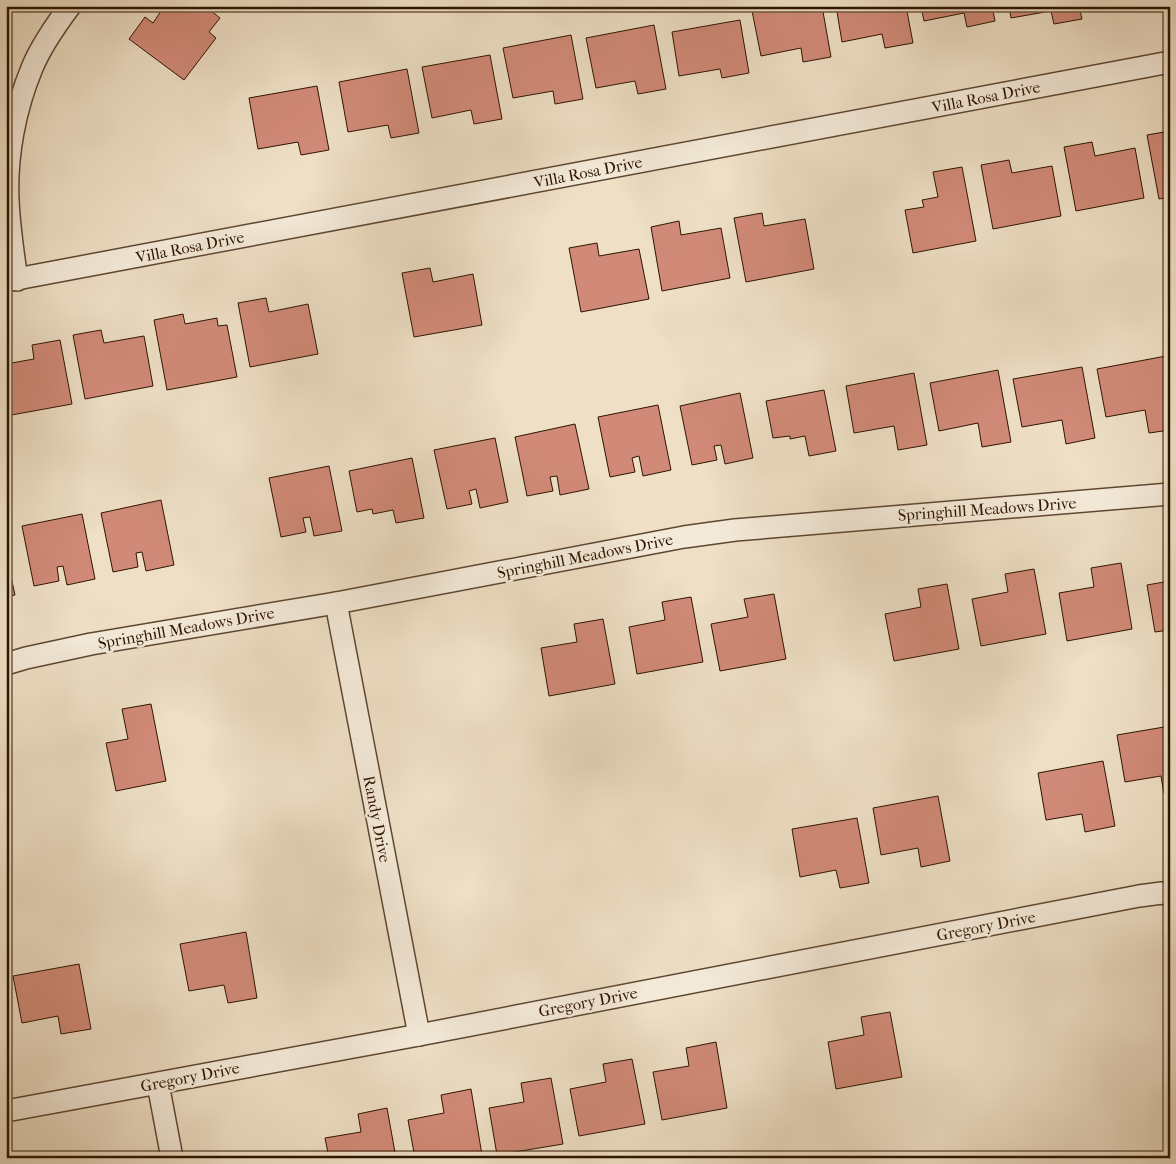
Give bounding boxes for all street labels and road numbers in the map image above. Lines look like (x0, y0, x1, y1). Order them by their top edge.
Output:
street label: Villa Rosa Drive (929, 77, 1042, 117)
street label: Villa Rosa Drive (531, 152, 644, 192)
street label: Villa Rosa Drive (133, 227, 246, 267)
street label: Springhill Meadows Drive (897, 493, 1077, 525)
street label: Springhill Meadows Drive (495, 530, 675, 582)
street label: Springhill Meadows Drive (96, 603, 276, 653)
street label: Randy Drive (359, 774, 395, 864)
street label: Gregory Drive (935, 907, 1037, 945)
street label: Gregory Drive (537, 983, 639, 1021)
street label: Gregory Drive (139, 1058, 241, 1096)

